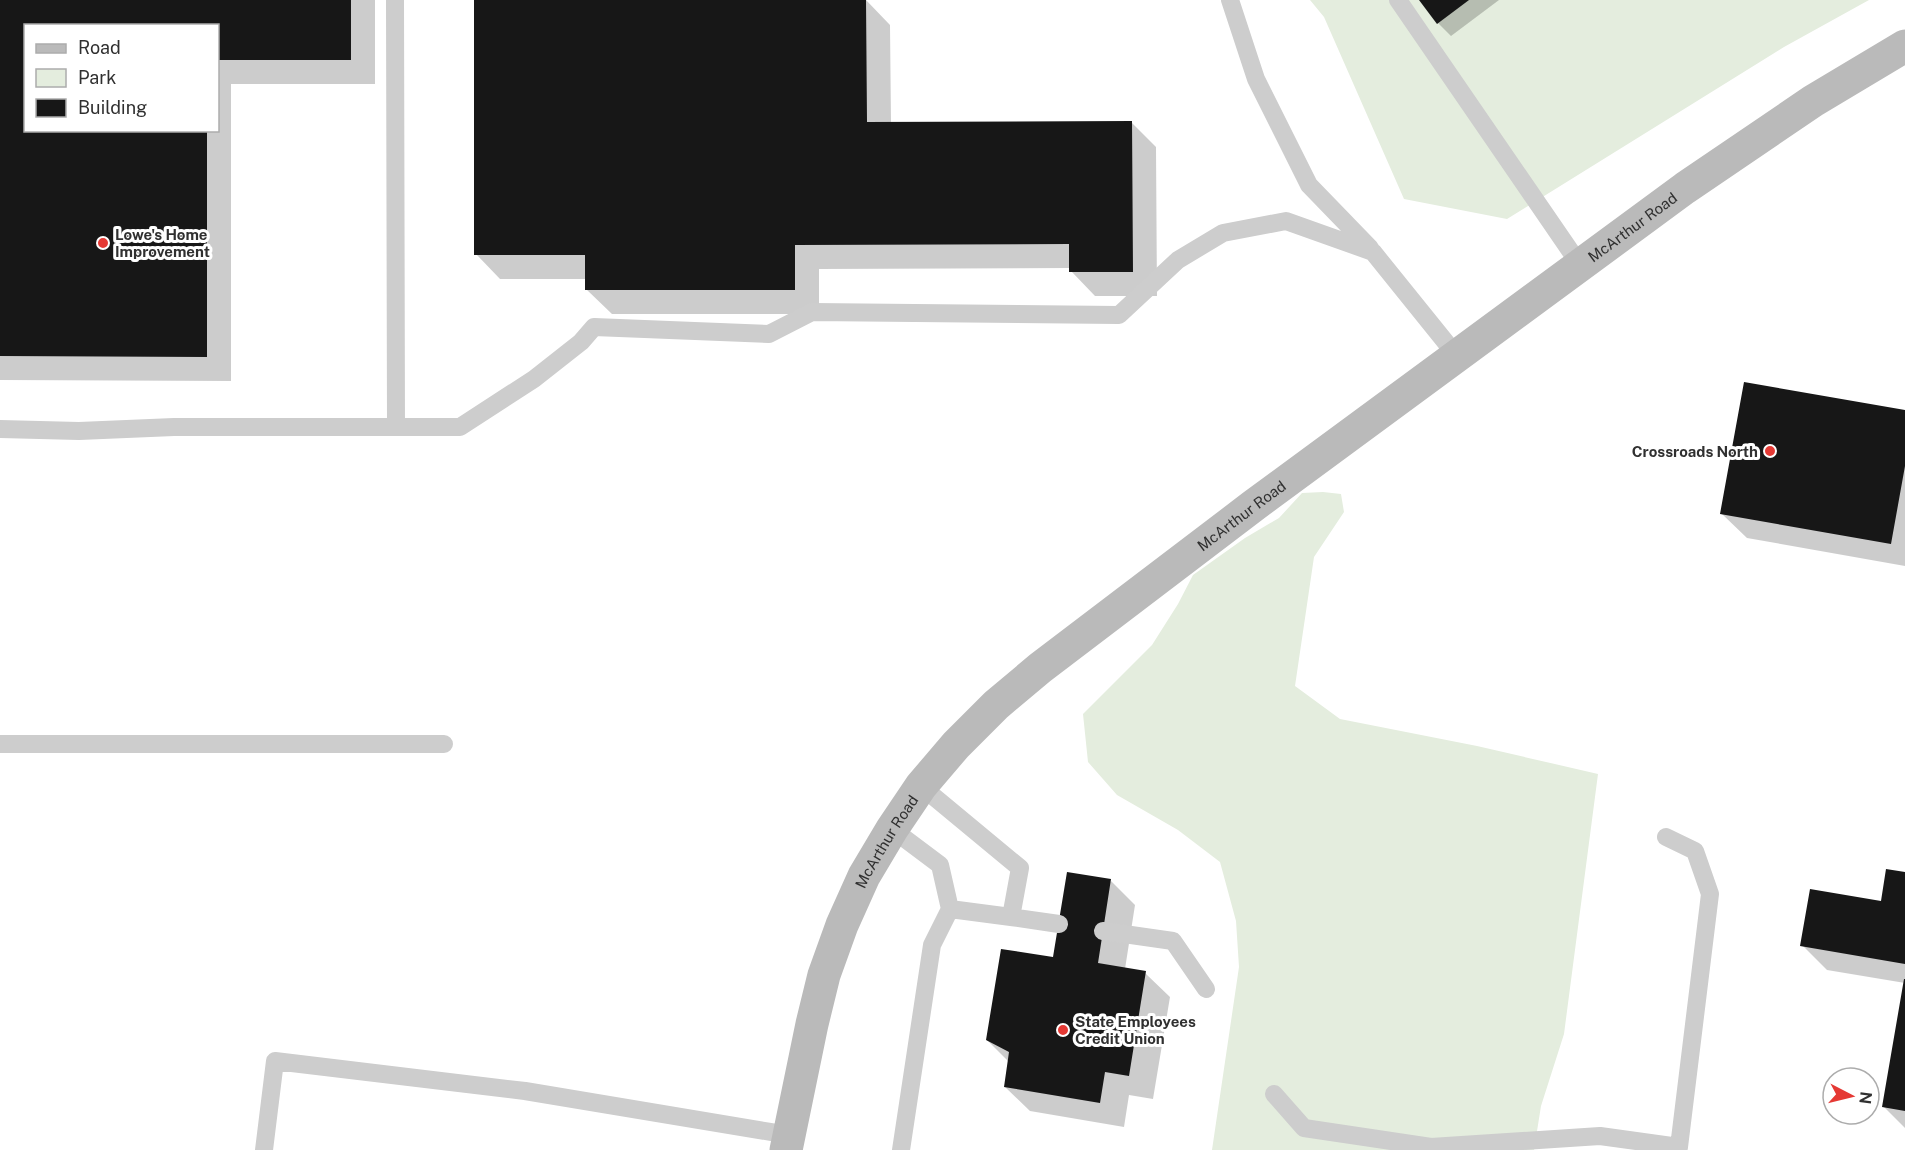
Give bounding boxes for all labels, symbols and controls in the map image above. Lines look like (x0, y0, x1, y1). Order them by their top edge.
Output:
legend (24, 24, 219, 132)
text: Road (78, 37, 121, 58)
text: Park (78, 67, 116, 88)
text: Building (78, 97, 147, 118)
street label: McArthur Road (1584, 189, 1680, 265)
place label: Lowe's Home Improvement (115, 226, 210, 260)
marker: Lowe's Home Improvement (96, 236, 110, 250)
place label: Crossroads North (1632, 443, 1758, 460)
marker: Crossroads North (1763, 444, 1777, 458)
street label: McArthur Road (1194, 477, 1289, 554)
street label: McArthur Road (851, 792, 921, 890)
place label: State Employees Credit Union (1075, 1013, 1196, 1047)
marker: State Employees Credit Union (1056, 1023, 1070, 1037)
north arrow (1821, 1066, 1881, 1126)
text: N (1855, 1090, 1876, 1105)

